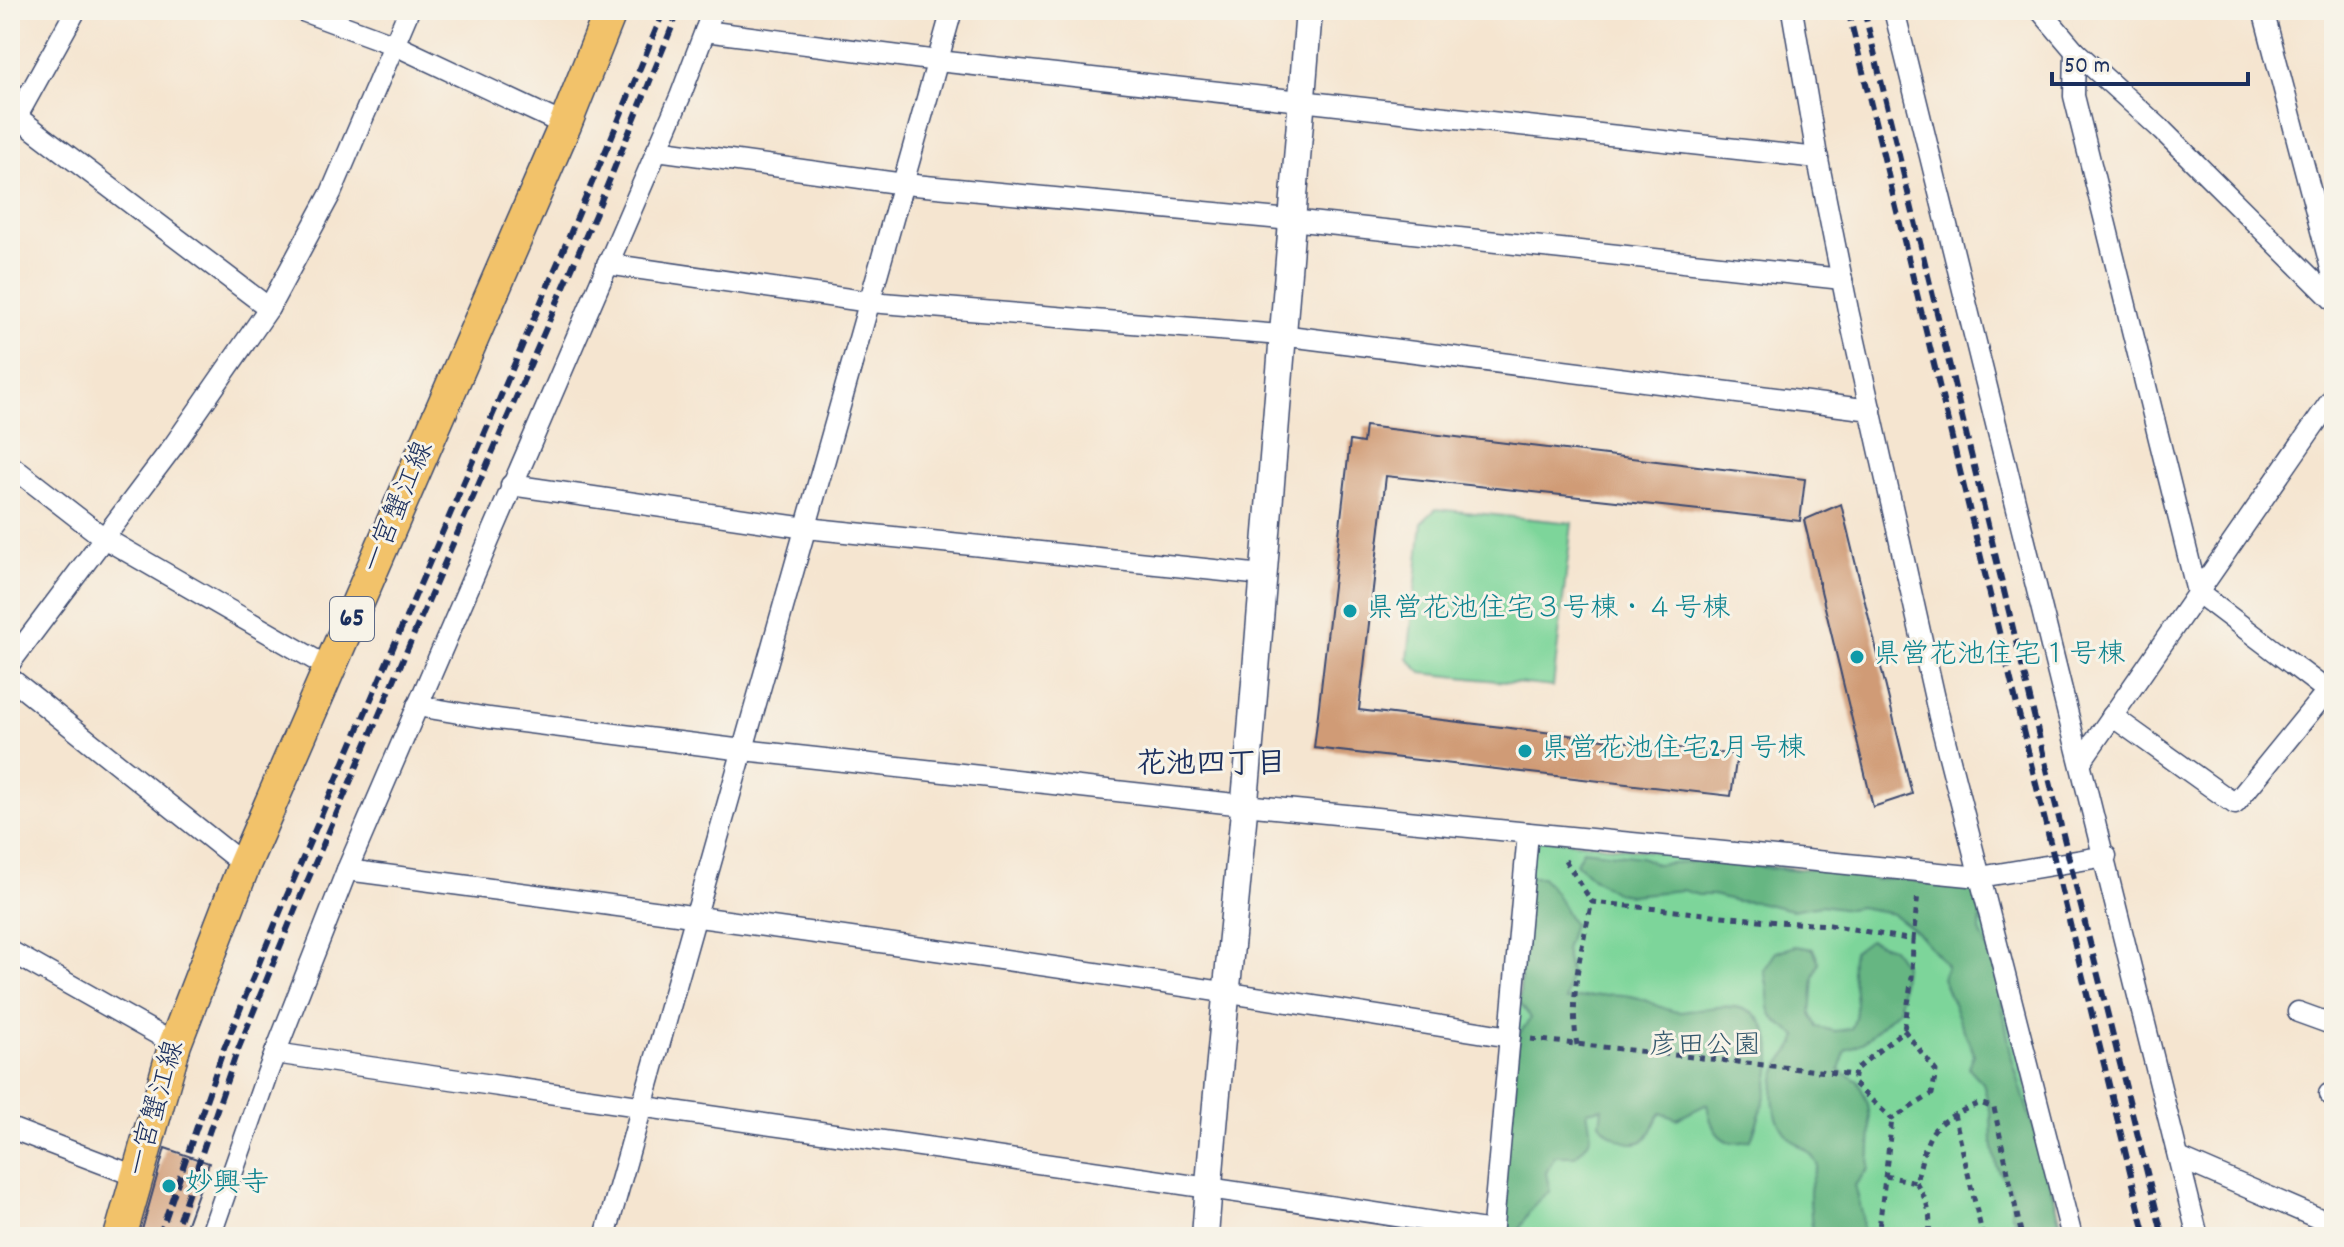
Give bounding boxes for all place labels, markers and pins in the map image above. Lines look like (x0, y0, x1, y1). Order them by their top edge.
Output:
place label: 県営花池住宅３号棟・４号棟 (1366, 591, 1730, 631)
marker: 県営花池住宅３号棟・４号棟 (1341, 602, 1359, 620)
place label: 県営花池住宅１号棟 (1873, 637, 2125, 677)
marker: 県営花池住宅１号棟 (1848, 648, 1866, 666)
place label: 県営花池住宅2月号棟 (1541, 731, 1805, 771)
marker: 県営花池住宅2月号棟 (1516, 742, 1534, 760)
place label: 妙興寺 (185, 1166, 269, 1206)
marker: 妙興寺 (160, 1177, 178, 1195)

